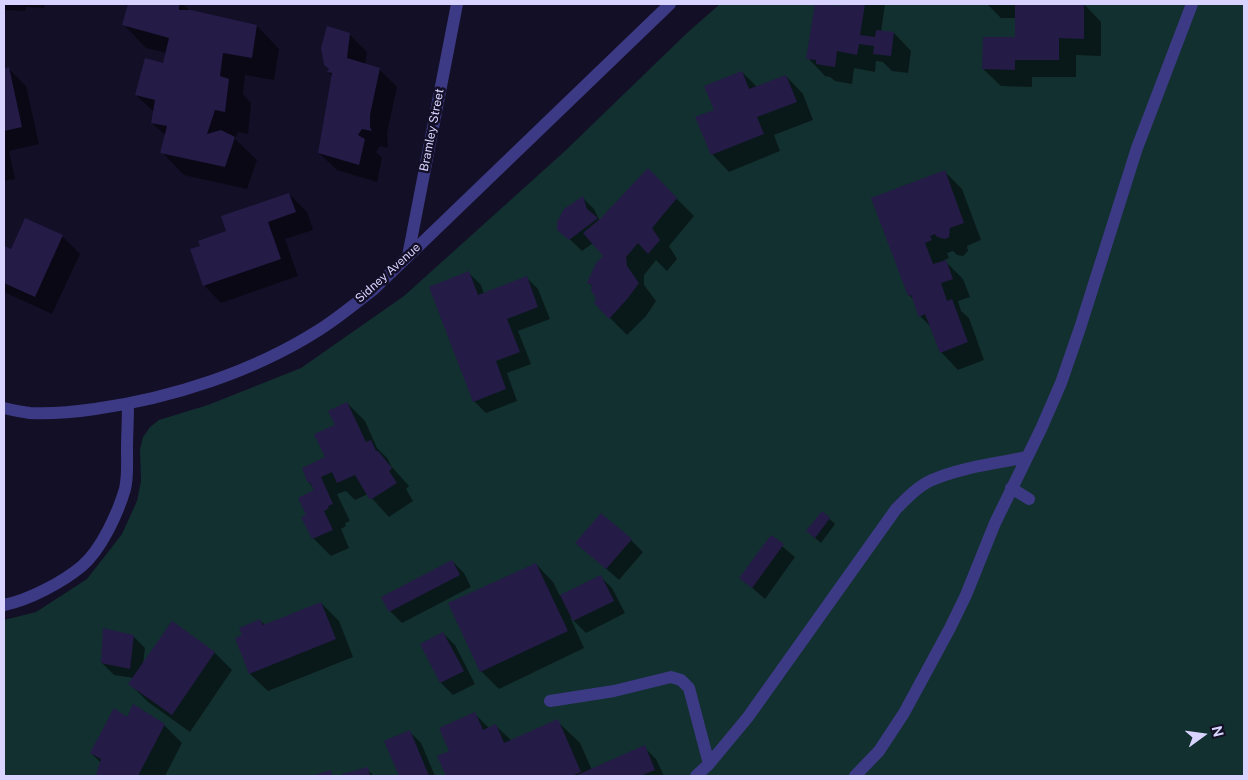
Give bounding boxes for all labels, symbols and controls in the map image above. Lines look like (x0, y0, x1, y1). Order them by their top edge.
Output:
street label: Bramley Street (417, 87, 447, 173)
street label: Sidney Avenue (353, 240, 423, 306)
north arrow (1178, 710, 1228, 760)
text: N (1208, 724, 1227, 739)

